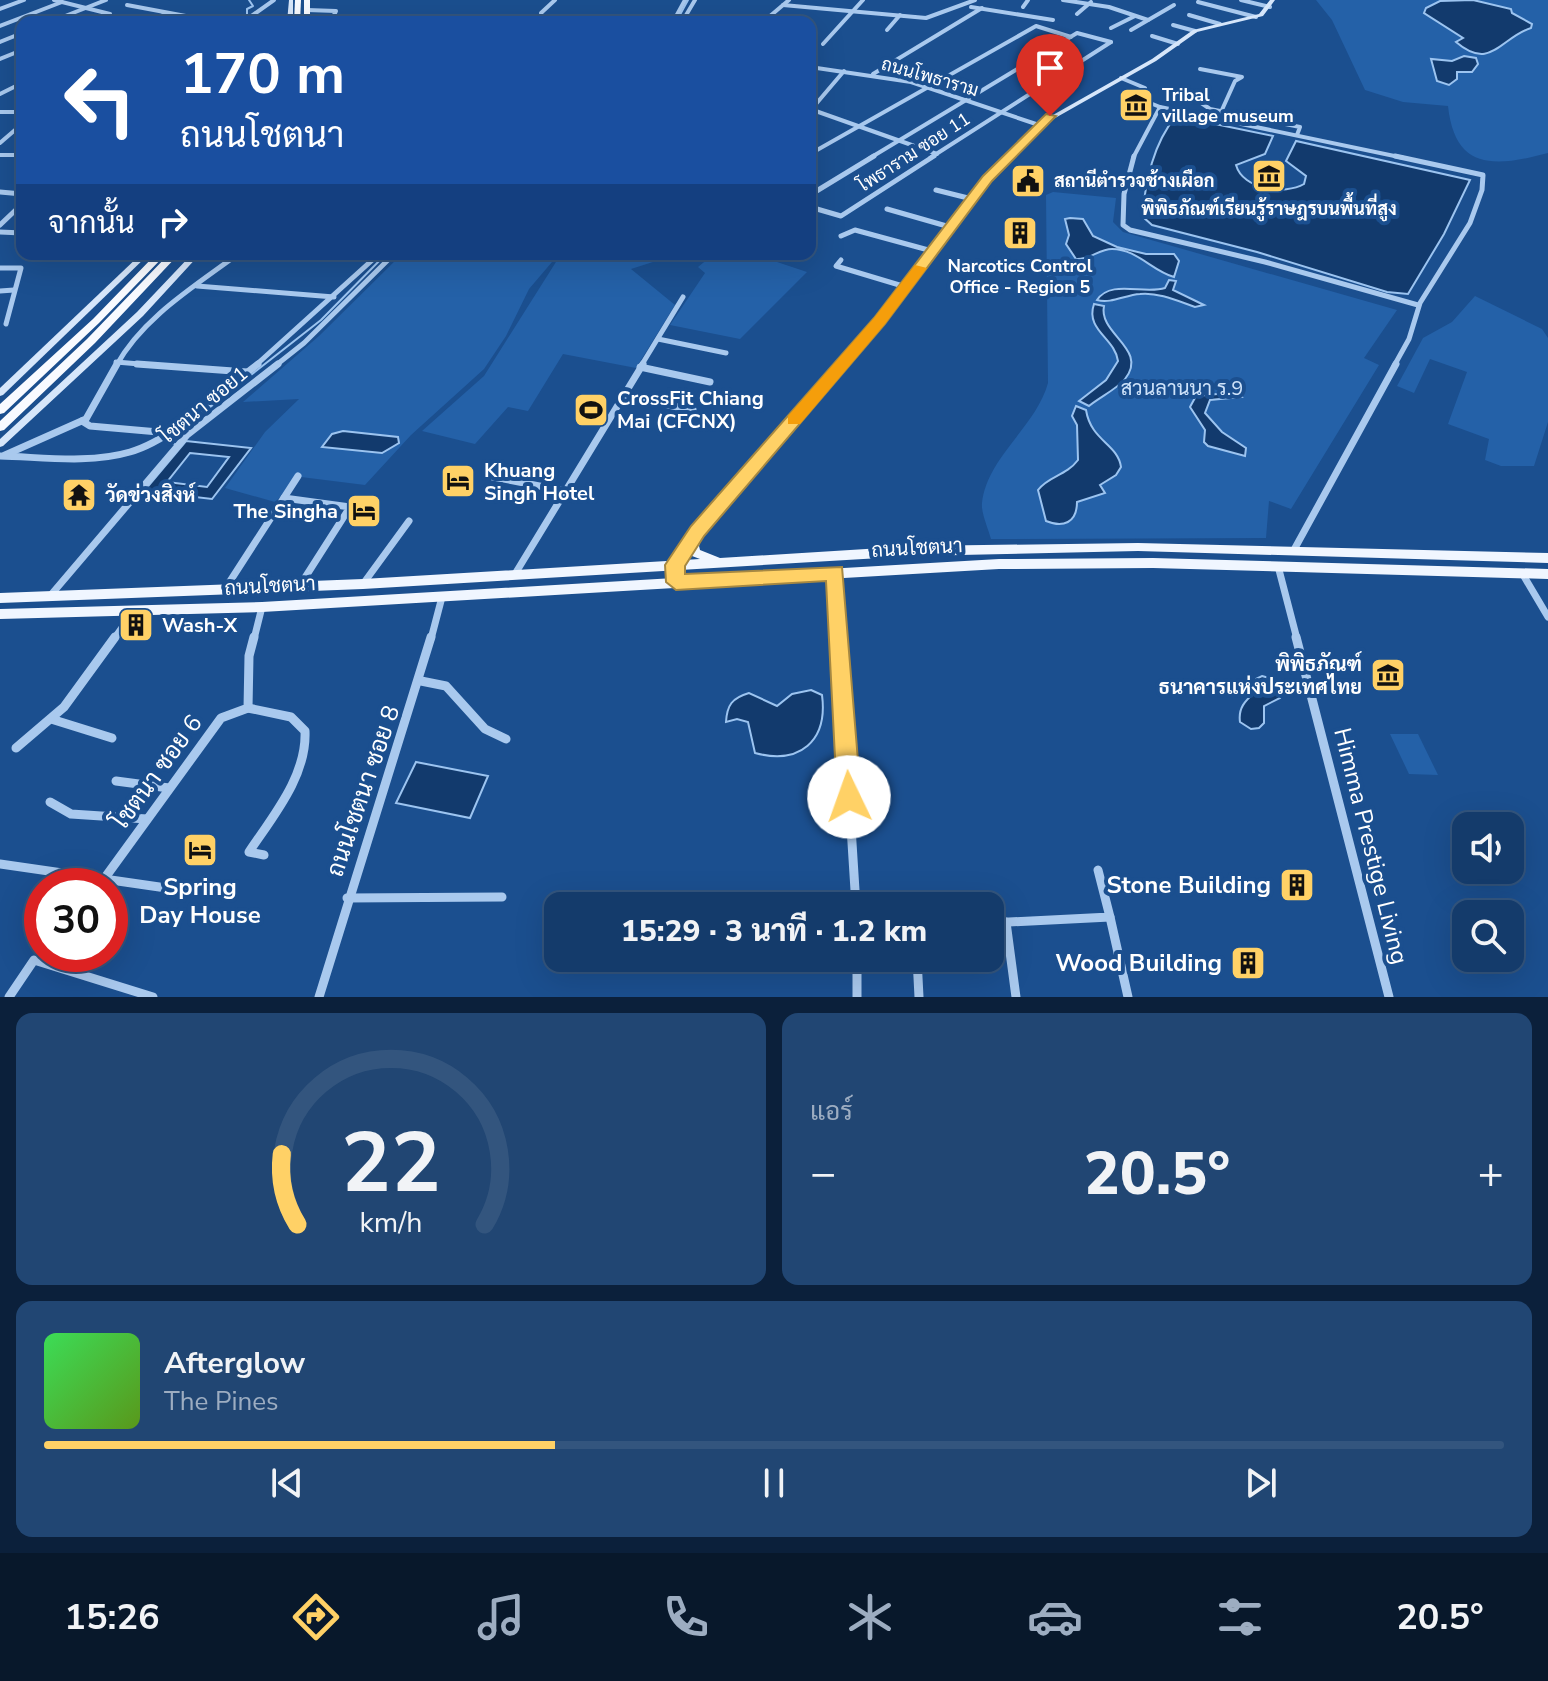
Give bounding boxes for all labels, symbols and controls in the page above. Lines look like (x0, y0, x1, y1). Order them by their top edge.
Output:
pin (1016, 34, 1084, 116)
text: 170 m (180, 36, 345, 113)
icon: arrive (1028, 46, 1072, 90)
icon: left (48, 48, 152, 152)
street label: ถนนโพธาราม (879, 51, 982, 102)
place label: Tribal village museum (1161, 83, 1294, 128)
museum icon: Tribal village museum (1117, 86, 1155, 124)
street label: โพธาราม ซอย 11 (852, 106, 975, 198)
text: ถนนโชตนา (180, 111, 344, 160)
museum icon: พิพิธภัณฑ์เรียนรู้ราษฎรบนพื้นที่สูง (1250, 157, 1288, 195)
public building icon: สถานีตำรวจช้างเผือก (1009, 162, 1047, 200)
place label: สถานีตำรวจช้างเผือก (1054, 168, 1214, 193)
place label: พิพิธภัณฑ์เรียนรู้ราษฎรบนพื้นที่สูง (1141, 192, 1397, 222)
icon: right (151, 200, 195, 244)
text: จากนั้น (48, 203, 135, 244)
building icon: Narcotics Control Office - Region 5 (1001, 214, 1039, 252)
place label: Narcotics Control Office - Region 5 (948, 254, 1093, 299)
street label: โชตนา ซอย1 (154, 360, 254, 450)
park label: สวนลานนา ร.9 (1121, 375, 1243, 402)
place label: CrossFit Chiang Mai (CFCNX) (617, 385, 764, 435)
sports icon: CrossFit Chiang Mai (CFCNX) (572, 391, 610, 429)
place label: Khuang Singh Hotel (484, 457, 595, 507)
hotel icon: Khuang Singh Hotel (439, 462, 477, 500)
temple icon: วัดข่วงสิงห์ (60, 476, 98, 514)
place label: วัดข่วงสิงห์ (105, 482, 197, 509)
hotel icon: The Singha (345, 492, 383, 530)
place label: The Singha (234, 498, 338, 525)
street label: ถนนโชตนา (871, 532, 963, 564)
street label: ถนนโชตนา (224, 570, 316, 602)
building icon: Wash-X (117, 606, 155, 644)
place label: Wash-X (162, 612, 238, 639)
place label: พิพิธภัณฑ์ ธนาคารแห่งประเทศไทย (1158, 651, 1363, 701)
museum icon: พิพิธภัณฑ์ ธนาคารแห่งประเทศไทย (1369, 656, 1407, 694)
street label: ถนนโชตนา ซอย 8 (319, 701, 407, 881)
street label: โชตนา ซอย 6 (103, 708, 209, 837)
street label: Himma Prestige Living (1326, 724, 1416, 968)
position arrow (807, 755, 891, 839)
map controls (1452, 812, 1524, 972)
button: sound (1452, 812, 1524, 884)
hotel icon: Spring Day House (181, 831, 219, 869)
building icon: Stone Building (1278, 866, 1316, 904)
speed limit sign: 30 (24, 868, 128, 972)
place label: Stone Building (1106, 869, 1271, 901)
place label: Spring Day House (139, 871, 261, 931)
button: search (1452, 900, 1524, 972)
text: 15:29 · 3 นาที · 1.2 km (621, 911, 927, 952)
building icon: Wood Building (1229, 944, 1267, 982)
place label: Wood Building (1055, 947, 1222, 979)
text: แอร์ (810, 1094, 853, 1129)
text: 22 (341, 1107, 441, 1220)
text: 20.5° (1084, 1133, 1230, 1215)
text: − (810, 1144, 836, 1204)
text: + (1478, 1144, 1504, 1204)
text: km/h (360, 1203, 422, 1242)
text: Afterglow (164, 1343, 305, 1384)
text: The Pines (164, 1384, 279, 1419)
icon: previous (265, 1461, 309, 1505)
icon: pause (752, 1461, 796, 1505)
icon: next (1239, 1461, 1283, 1505)
icon: directions (288, 1589, 344, 1645)
icon: music (473, 1589, 529, 1645)
icon: phone (658, 1589, 714, 1645)
icon: climate (842, 1589, 898, 1645)
icon: car (1027, 1589, 1083, 1645)
icon: filters (1212, 1589, 1268, 1645)
text: 15:26 (64, 1593, 160, 1642)
text: 20.5° (1396, 1593, 1484, 1642)

